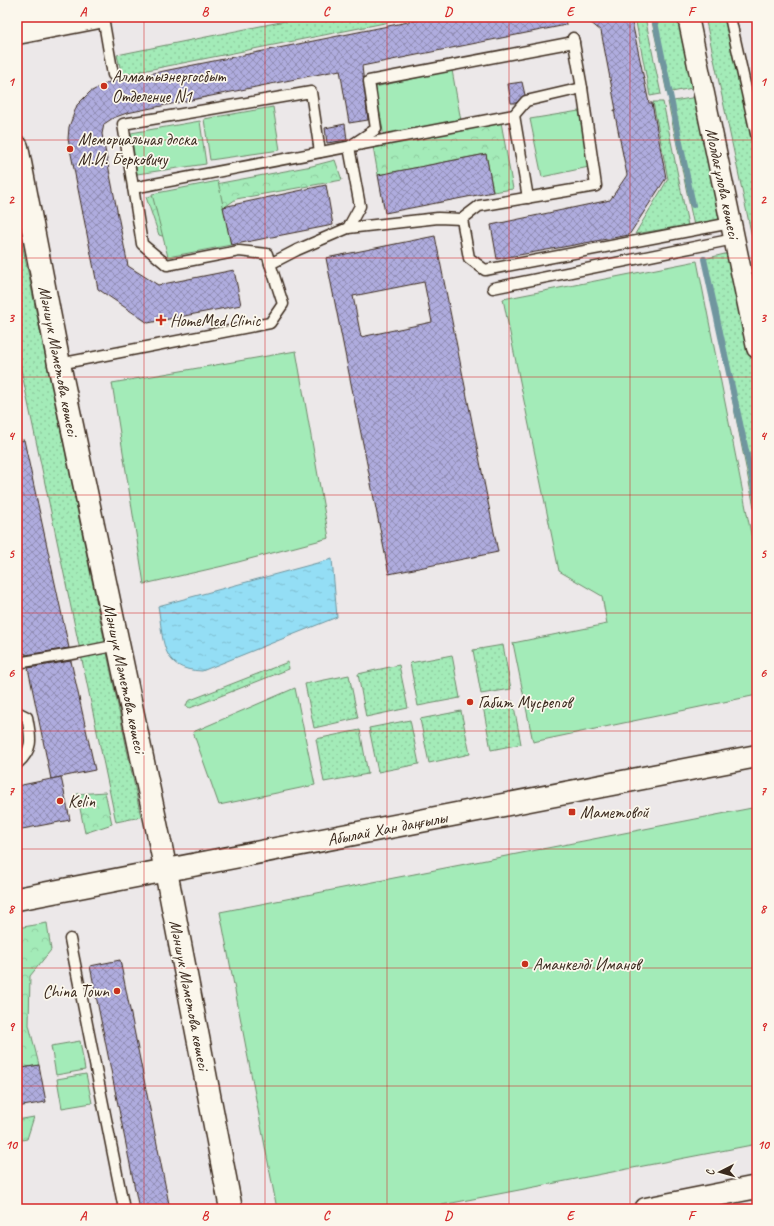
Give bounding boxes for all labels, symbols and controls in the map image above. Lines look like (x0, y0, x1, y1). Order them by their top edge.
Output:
text: A (80, 4, 88, 20)
text: B (202, 4, 210, 20)
text: C (323, 4, 331, 20)
text: D (444, 4, 453, 20)
text: E (567, 4, 576, 20)
text: F (688, 4, 697, 20)
place label: Алматыэнергосбыт Отделение N1 (112, 66, 227, 107)
text: 1 (8, 74, 16, 90)
text: 1 (760, 74, 768, 90)
marker: Алматыэнергосбыт Отделение N1 (99, 81, 109, 91)
street label: Молдағұлова көшесі (701, 126, 745, 242)
place label: Мемориальная доска М.И. Берковичу (78, 129, 197, 170)
marker: Мемориальная доска М.И. Берковичу (65, 144, 75, 154)
text: 2 (8, 192, 15, 208)
text: 2 (760, 192, 767, 208)
street label: Мәншүк Мәметова көшесі (34, 284, 84, 440)
text: 3 (8, 310, 15, 326)
place label: HomeMed Clinic (170, 310, 261, 331)
text: 3 (760, 310, 767, 326)
marker: HomeMed Clinic (155, 314, 167, 326)
text: 4 (8, 428, 16, 444)
text: 4 (760, 428, 768, 444)
text: 5 (8, 546, 15, 562)
text: 5 (760, 546, 767, 562)
street label: Мәншүк Мәметова көшесі (98, 601, 151, 757)
text: 6 (8, 665, 15, 681)
text: 6 (760, 665, 767, 681)
place label: Габит Мусрепов (478, 692, 575, 713)
marker: Габит Мусрепов (465, 697, 475, 707)
text: 7 (8, 783, 15, 799)
text: 7 (760, 783, 767, 799)
place label: Kelin (68, 791, 96, 812)
marker: Kelin (55, 796, 65, 806)
place label: Маметовой (580, 802, 649, 823)
street label: Абылай Хан даңғылы (325, 806, 451, 850)
marker: Маметовой (567, 807, 577, 817)
text: 8 (8, 901, 16, 917)
text: 8 (760, 901, 768, 917)
street label: Мәншүк Мәметова көшесі (165, 918, 215, 1074)
place label: Аманкелді Иманов (533, 954, 644, 975)
marker: Аманкелді Иманов (520, 959, 530, 969)
place label: China Town (43, 981, 110, 1002)
marker: China Town (112, 986, 122, 996)
text: 9 (8, 1019, 15, 1035)
text: 9 (760, 1019, 767, 1035)
text: 10 (5, 1137, 18, 1153)
text: 10 (757, 1137, 770, 1153)
north arrow (700, 1152, 740, 1192)
text: С (703, 1168, 717, 1176)
text: A (80, 1208, 88, 1224)
text: B (202, 1208, 210, 1224)
text: C (323, 1208, 331, 1224)
text: D (444, 1208, 453, 1224)
text: E (567, 1208, 576, 1224)
text: F (688, 1208, 697, 1224)

